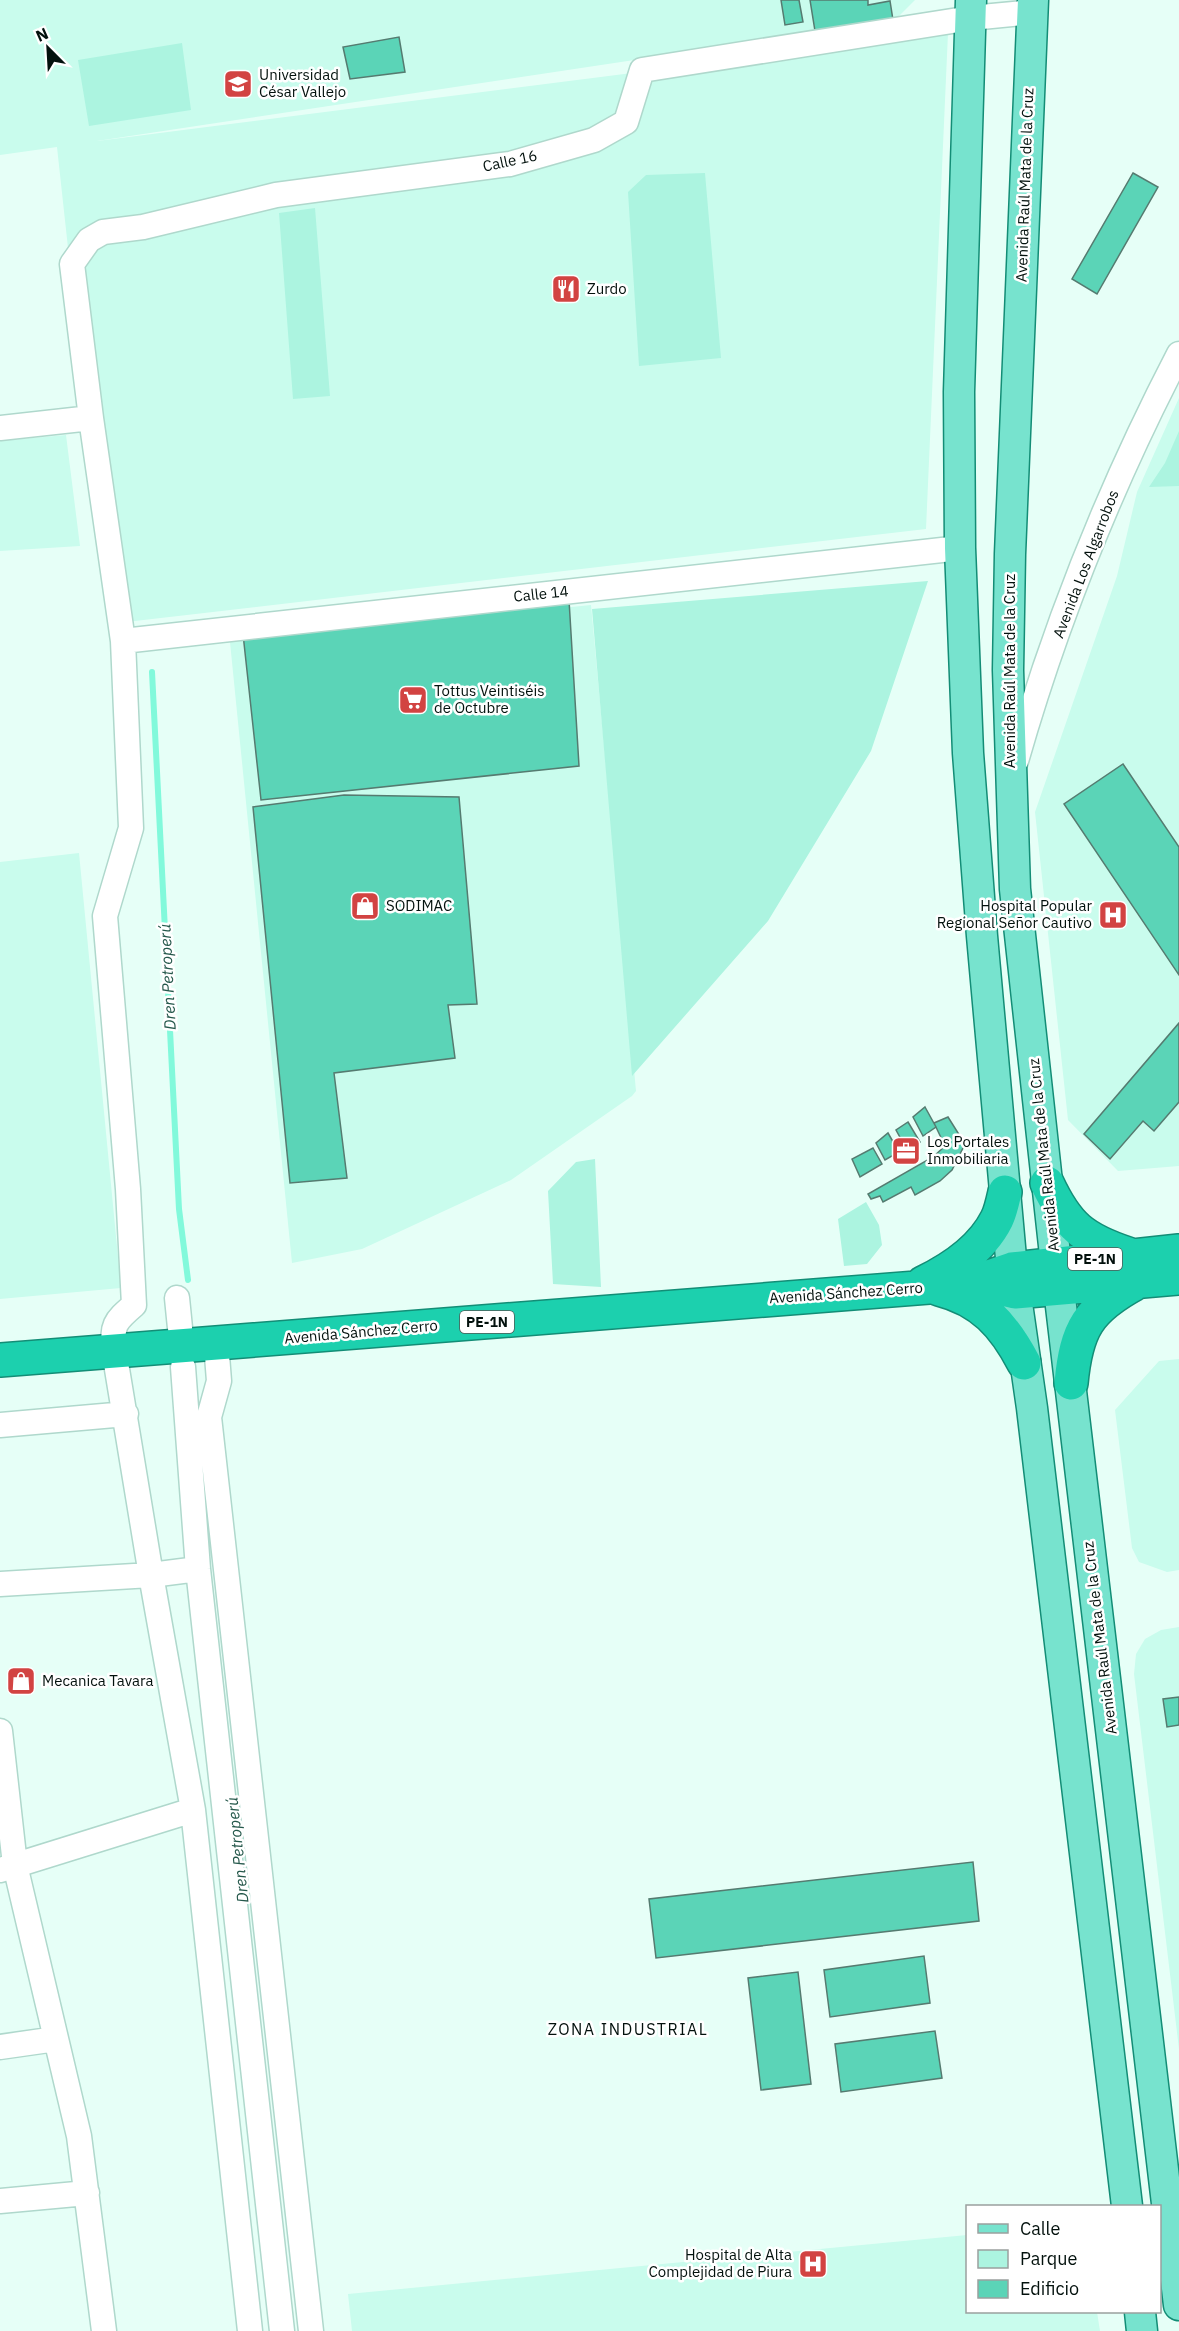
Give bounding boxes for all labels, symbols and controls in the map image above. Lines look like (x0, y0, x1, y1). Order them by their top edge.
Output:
north arrow (18, 18, 78, 78)
text: N (33, 23, 51, 46)
place label: Universidad César Vallejo (259, 65, 346, 101)
school or university icon: Universidad César Vallejo (222, 68, 254, 100)
street label: Avenida Raúl Mata de la Cruz (1012, 88, 1037, 282)
street label: Calle 16 (481, 145, 539, 176)
restaurant icon: Zurdo (550, 273, 582, 305)
place label: Zurdo (587, 279, 627, 298)
street label: Avenida Los Algarrobos (1048, 487, 1123, 641)
street label: Avenida Raúl Mata de la Cruz (1000, 574, 1019, 768)
street label: Calle 14 (513, 581, 569, 606)
place label: Tottus Veintiséis de Octubre (434, 681, 545, 717)
supermarket icon: Tottus Veintiséis de Octubre (397, 684, 429, 716)
shop icon: SODIMAC (349, 890, 381, 922)
place label: SODIMAC (386, 896, 452, 915)
place label: Hospital Popular Regional Señor Cautivo (937, 896, 1092, 932)
hospital icon: Hospital Popular Regional Señor Cautivo (1097, 899, 1129, 931)
water label: Dren Petroperú (154, 923, 180, 1031)
street label: Avenida Raúl Mata de la Cruz (1024, 1057, 1063, 1253)
place label: Los Portales Inmobiliaria (927, 1132, 1009, 1168)
office icon: Los Portales Inmobiliaria (890, 1135, 922, 1167)
road number: PE-1N (1068, 1248, 1122, 1270)
street label: Avenida Sánchez Cerro (768, 1278, 924, 1307)
road number: PE-1N (460, 1311, 514, 1333)
street label: Avenida Sánchez Cerro (283, 1315, 439, 1348)
street label: Avenida Raúl Mata de la Cruz (1078, 1540, 1121, 1736)
shop icon: Mecanica Tavara (5, 1665, 37, 1697)
place label: Mecanica Tavara (42, 1671, 153, 1690)
water label: Dren Petroperú (221, 1796, 253, 1904)
district label: ZONA INDUSTRIAL (548, 2019, 708, 2039)
legend (966, 2205, 1161, 2313)
text: Calle (1020, 2217, 1060, 2240)
place label: Hospital de Alta Complejidad de Piura (648, 2245, 792, 2281)
text: Parque (1020, 2247, 1078, 2270)
hospital icon: Hospital de Alta Complejidad de Piura (797, 2248, 829, 2280)
text: Edificio (1020, 2277, 1079, 2300)

